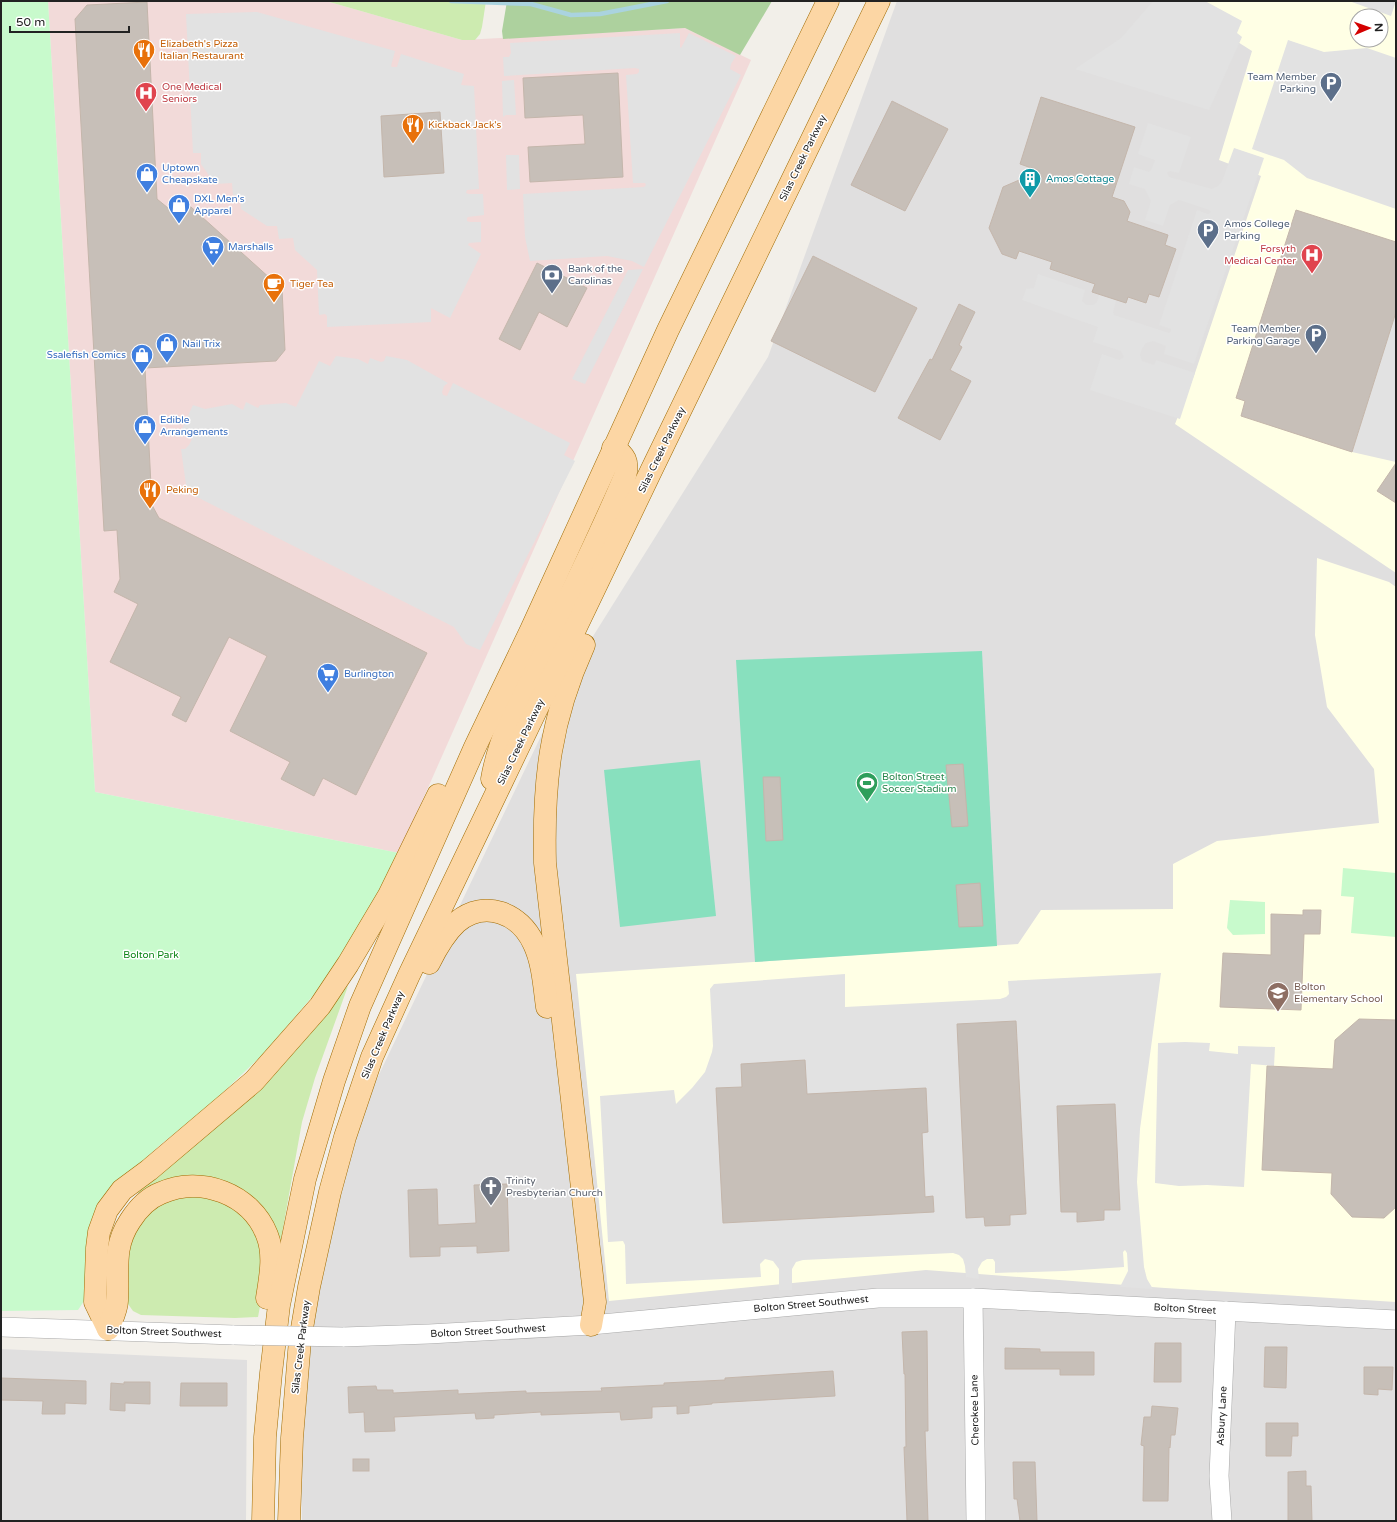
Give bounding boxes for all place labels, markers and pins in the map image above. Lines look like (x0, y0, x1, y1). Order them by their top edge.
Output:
restaurant icon: Elizabeth's Pizza Italian Restaurant (131, 37, 157, 70)
place label: Elizabeth's Pizza Italian Restaurant (160, 38, 244, 62)
parking icon: Team Member Parking (1318, 70, 1344, 103)
place label: Team Member Parking (1247, 71, 1316, 95)
hospital icon: One Medical Seniors (133, 80, 159, 113)
place label: One Medical Seniors (162, 81, 222, 105)
restaurant icon: Kickback Jack's (400, 112, 426, 145)
place label: Kickback Jack's (428, 119, 502, 131)
shop icon: Uptown Cheapskate (134, 161, 160, 194)
place label: Uptown Cheapskate (162, 162, 218, 186)
building icon: Amos Cottage (1017, 166, 1043, 199)
place label: Amos Cottage (1046, 173, 1114, 185)
shop icon: DXL Men's Apparel (166, 192, 192, 225)
place label: DXL Men's Apparel (194, 193, 245, 217)
parking icon: Amos College Parking (1195, 217, 1221, 250)
place label: Amos College Parking (1224, 218, 1290, 242)
supermarket icon: Marshalls (200, 234, 226, 267)
place label: Marshalls (228, 241, 274, 253)
hospital icon: Forsyth Medical Center (1299, 242, 1325, 275)
place label: Forsyth Medical Center (1224, 243, 1296, 267)
bank icon: Bank of the Carolinas (539, 262, 565, 295)
place label: Bank of the Carolinas (568, 263, 623, 287)
cafe icon: Tiger Tea (261, 271, 287, 304)
place label: Tiger Tea (290, 278, 334, 290)
parking icon: Team Member Parking Garage (1303, 322, 1329, 355)
place label: Team Member Parking Garage (1227, 323, 1300, 347)
shop icon: Nail Trix (154, 331, 180, 364)
place label: Nail Trix (182, 338, 220, 350)
shop icon: Ssalefish Comics (129, 342, 155, 375)
place label: Ssalefish Comics (47, 349, 126, 361)
shop icon: Edible Arrangements (132, 413, 158, 446)
place label: Edible Arrangements (160, 414, 228, 438)
restaurant icon: Peking (137, 477, 163, 510)
place label: Peking (166, 484, 199, 496)
supermarket icon: Burlington (315, 661, 341, 694)
place label: Burlington (344, 668, 394, 680)
sports icon: Bolton Street Soccer Stadium (854, 770, 880, 803)
place label: Bolton Street Soccer Stadium (882, 771, 956, 795)
school or university icon: Bolton Elementary School (1265, 980, 1291, 1013)
place label: Bolton Elementary School (1294, 981, 1383, 1005)
church icon: Trinity Presbyterian Church (478, 1174, 504, 1207)
place label: Trinity Presbyterian Church (506, 1175, 603, 1199)

